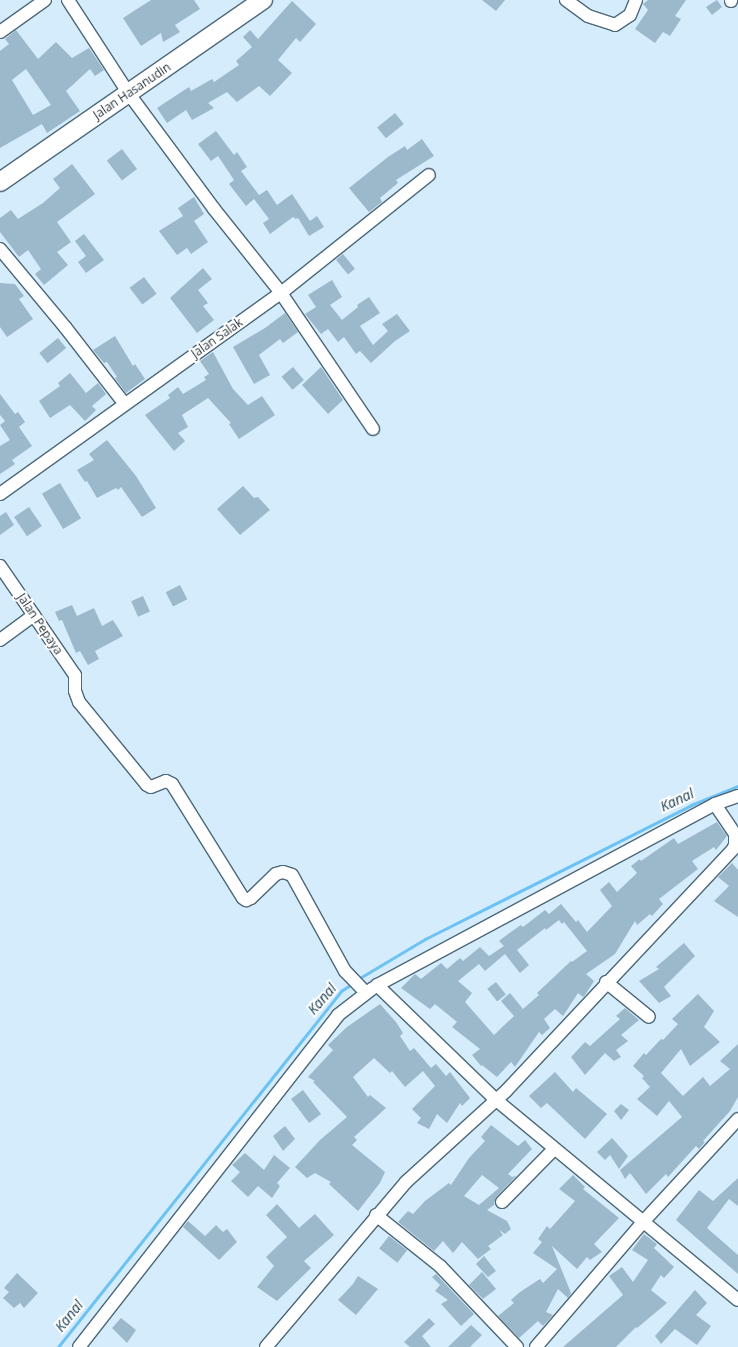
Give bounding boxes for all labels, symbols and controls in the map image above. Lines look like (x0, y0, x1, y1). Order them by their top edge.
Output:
street label: Jalan Hasanudin (90, 60, 174, 122)
street label: Jalan Salak (189, 315, 245, 361)
street label: Jalan Pepaya (14, 591, 66, 657)
water label: Kanal (657, 785, 697, 815)
water label: Kanal (304, 980, 340, 1018)
water label: Kanal (51, 1297, 87, 1335)

